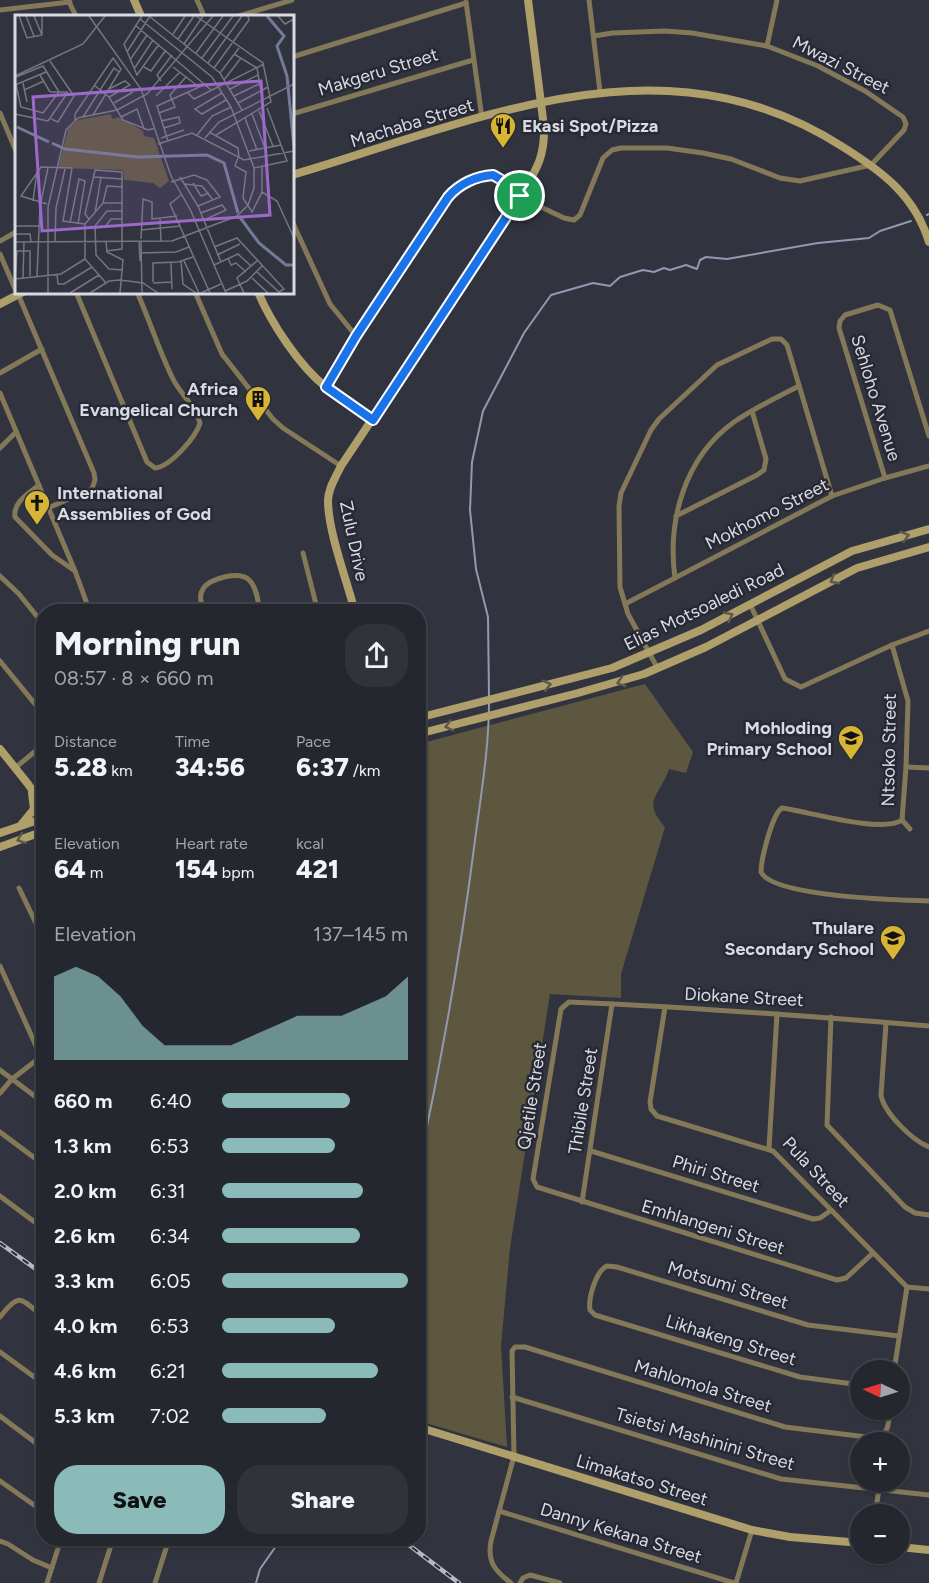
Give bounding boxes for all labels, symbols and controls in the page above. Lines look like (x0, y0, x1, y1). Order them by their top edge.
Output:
inset map (15, 15, 294, 294)
street label: Mwazi Street (789, 31, 893, 99)
street label: Makgeru Street (315, 43, 441, 101)
street label: Machaba Street (348, 94, 477, 152)
restaurant icon: Ekasi Spot/Pizza (488, 111, 518, 149)
place label: Ekasi Spot/Pizza (522, 115, 658, 137)
pin (494, 170, 545, 221)
icon: arrive (503, 179, 536, 212)
street label: Sehloho Avenue (846, 332, 906, 464)
place label: Africa Evangelical Church (79, 378, 238, 421)
building icon: Africa Evangelical Church (243, 384, 273, 422)
street label: Mokhomo Street (702, 473, 833, 555)
place label: International Assemblies of God (57, 482, 211, 525)
church icon: International Assemblies of God (22, 488, 52, 526)
street label: Zulu Drive (335, 499, 373, 583)
one-way arrow (900, 531, 910, 543)
street label: Elias Motsoaledi Road (620, 559, 788, 655)
one-way arrow (830, 573, 841, 584)
one-way arrow (722, 612, 733, 623)
text: Morning run (54, 624, 240, 663)
button: share (345, 624, 408, 687)
text: 08:57 · 8 × 660 m (54, 666, 213, 690)
one-way arrow (616, 675, 627, 687)
one-way arrow (541, 680, 552, 692)
street label: Ntsoko Street (877, 693, 901, 807)
place label: Mohloding Primary School (707, 717, 832, 760)
one-way arrow (445, 719, 455, 732)
school or university icon: Mohloding Primary School (836, 723, 866, 761)
text: Distance (54, 732, 117, 751)
text: Time (175, 732, 210, 751)
text: Pace (296, 732, 331, 751)
text: 5.28 (54, 751, 107, 783)
text: 34:56 (175, 751, 245, 783)
text: 6:37 (296, 751, 349, 783)
text: km (107, 761, 133, 780)
text: /km (349, 761, 380, 780)
one-way arrow (16, 832, 27, 845)
text: Elevation (54, 834, 120, 853)
text: Heart rate (175, 834, 248, 853)
text: kcal (296, 834, 324, 853)
text: 64 (54, 853, 86, 885)
text: 154 (175, 853, 218, 885)
text: 421 (296, 853, 339, 885)
text: m (86, 863, 103, 882)
text: bpm (218, 863, 254, 882)
place label: Thulare Secondary School (724, 917, 874, 960)
text: Elevation (54, 922, 136, 946)
text: 137–145 m (313, 922, 408, 946)
school or university icon: Thulare Secondary School (878, 923, 908, 961)
street label: Diokane Street (684, 983, 804, 1011)
street label: Qjetile Street (513, 1041, 551, 1151)
street label: Thibile Street (564, 1046, 602, 1156)
text: 660 m (54, 1089, 112, 1113)
text: 6:40 (150, 1089, 192, 1113)
street label: Pula Street (778, 1132, 854, 1212)
text: 1.3 km (54, 1134, 111, 1158)
text: 6:53 (150, 1134, 189, 1158)
street label: Phiri Street (670, 1150, 762, 1198)
text: 2.0 km (54, 1179, 116, 1203)
text: 6:31 (150, 1179, 186, 1203)
street label: Emhlangeni Street (639, 1195, 787, 1259)
text: 2.6 km (54, 1224, 115, 1248)
text: 6:34 (150, 1224, 190, 1248)
street label: Motsumi Street (665, 1256, 791, 1314)
text: 3.3 km (54, 1269, 114, 1293)
text: 6:05 (150, 1269, 191, 1293)
street label: Likhakeng Street (663, 1310, 799, 1370)
text: 4.0 km (54, 1314, 118, 1338)
text: 6:53 (150, 1314, 189, 1338)
street label: Mahlomola Street (632, 1355, 775, 1417)
text: 4.6 km (54, 1359, 116, 1383)
text: 6:21 (150, 1359, 186, 1383)
north arrow (850, 1360, 910, 1420)
map controls (850, 1360, 910, 1564)
street label: Tsietsi Mashinini Street (613, 1403, 797, 1475)
text: 5.3 km (54, 1404, 115, 1428)
text: 7:02 (150, 1404, 190, 1428)
button: + (850, 1432, 910, 1492)
street label: Limakatso Street (574, 1450, 711, 1510)
button: Save (54, 1465, 225, 1534)
button: Share (237, 1465, 408, 1534)
street label: Danny Kekana Street (538, 1498, 705, 1568)
button: − (850, 1504, 910, 1564)

